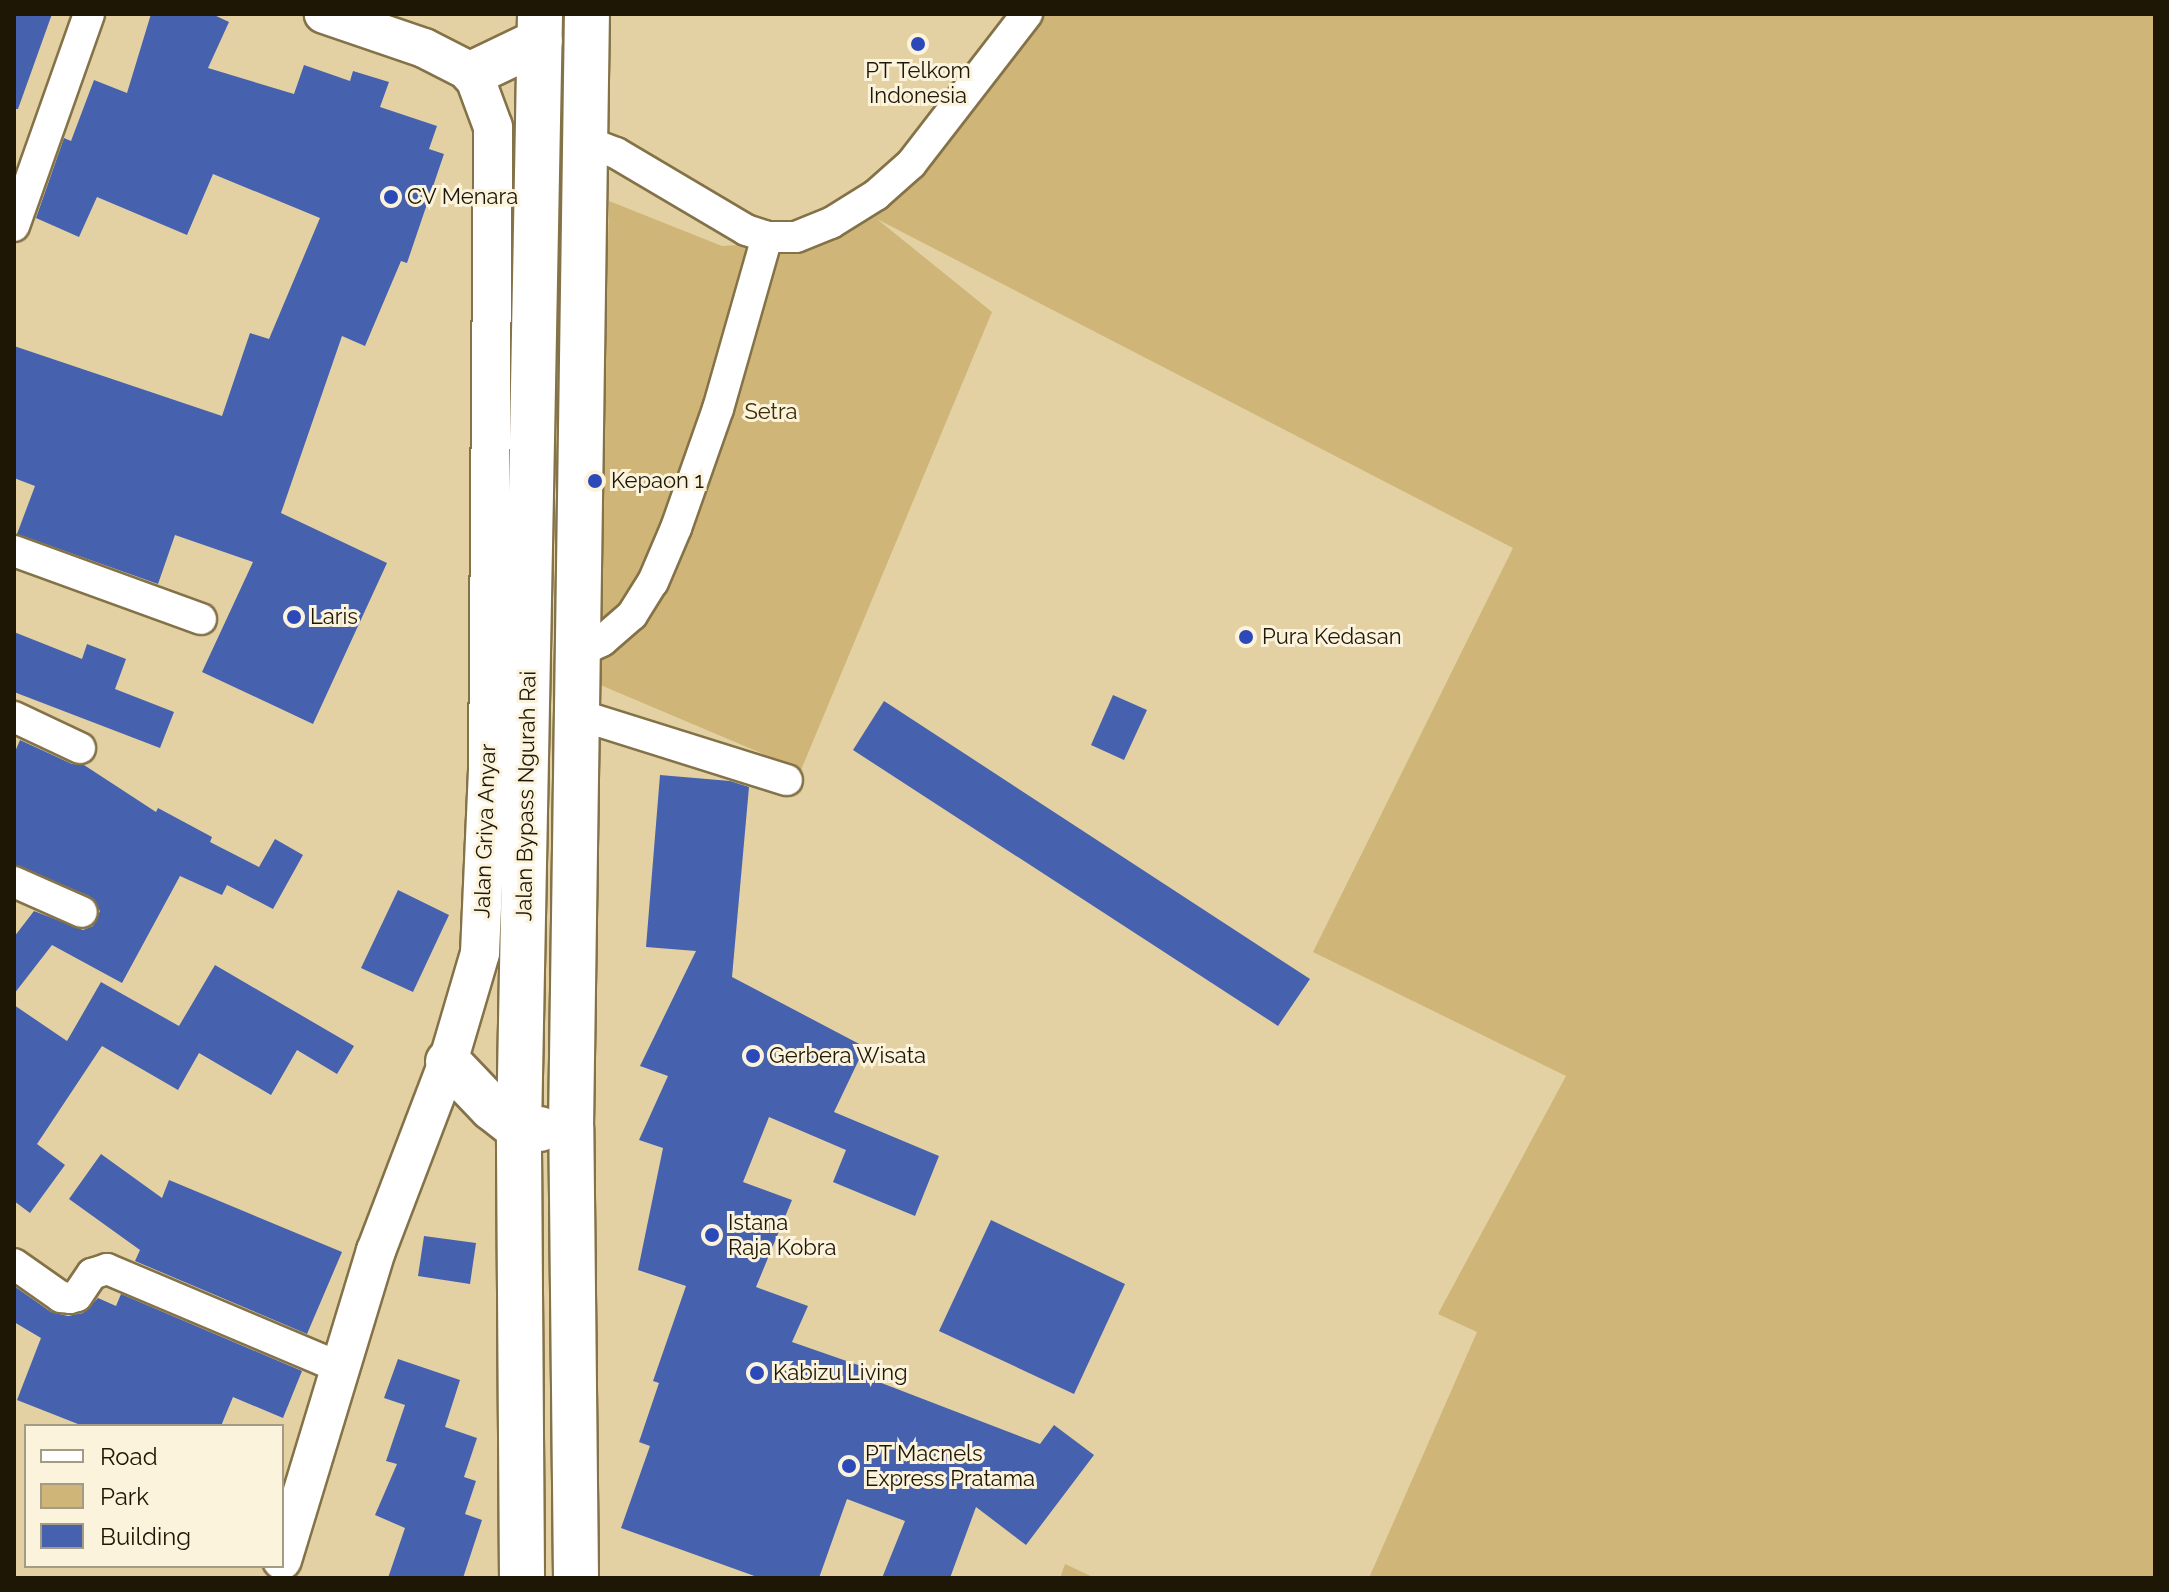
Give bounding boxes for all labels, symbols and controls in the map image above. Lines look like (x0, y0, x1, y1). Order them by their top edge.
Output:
marker: PT Telkom Indonesia (909, 35, 927, 53)
place label: PT Telkom Indonesia (865, 57, 971, 108)
place label: CV Menara (407, 184, 519, 210)
marker: CV Menara (382, 188, 400, 206)
park label: Setra (744, 399, 798, 425)
place label: Kepaon 1 (611, 468, 704, 494)
marker: Kepaon 1 (586, 472, 604, 490)
place label: Laris (310, 604, 358, 630)
marker: Laris (285, 608, 303, 626)
place label: Pura Kedasan (1262, 624, 1402, 650)
marker: Pura Kedasan (1237, 628, 1255, 646)
street label: Jalan Bypass Ngurah Rai (511, 671, 541, 921)
street label: Jalan Griya Anyar (469, 743, 501, 919)
place label: Gerbera Wisata (769, 1043, 927, 1069)
marker: Gerbera Wisata (744, 1047, 762, 1065)
place label: Istana Raja Kobra (728, 1209, 837, 1260)
marker: Istana Raja Kobra (703, 1226, 721, 1244)
place label: Kabizu Living (773, 1360, 908, 1386)
marker: Kabizu Living (748, 1364, 766, 1382)
legend (24, 1424, 284, 1568)
place label: PT Macnels Express Pratama (865, 1440, 1035, 1492)
text: Road (100, 1442, 158, 1471)
marker: PT Macnels Express Pratama (840, 1457, 858, 1475)
text: Park (100, 1482, 149, 1511)
text: Building (100, 1522, 191, 1551)

